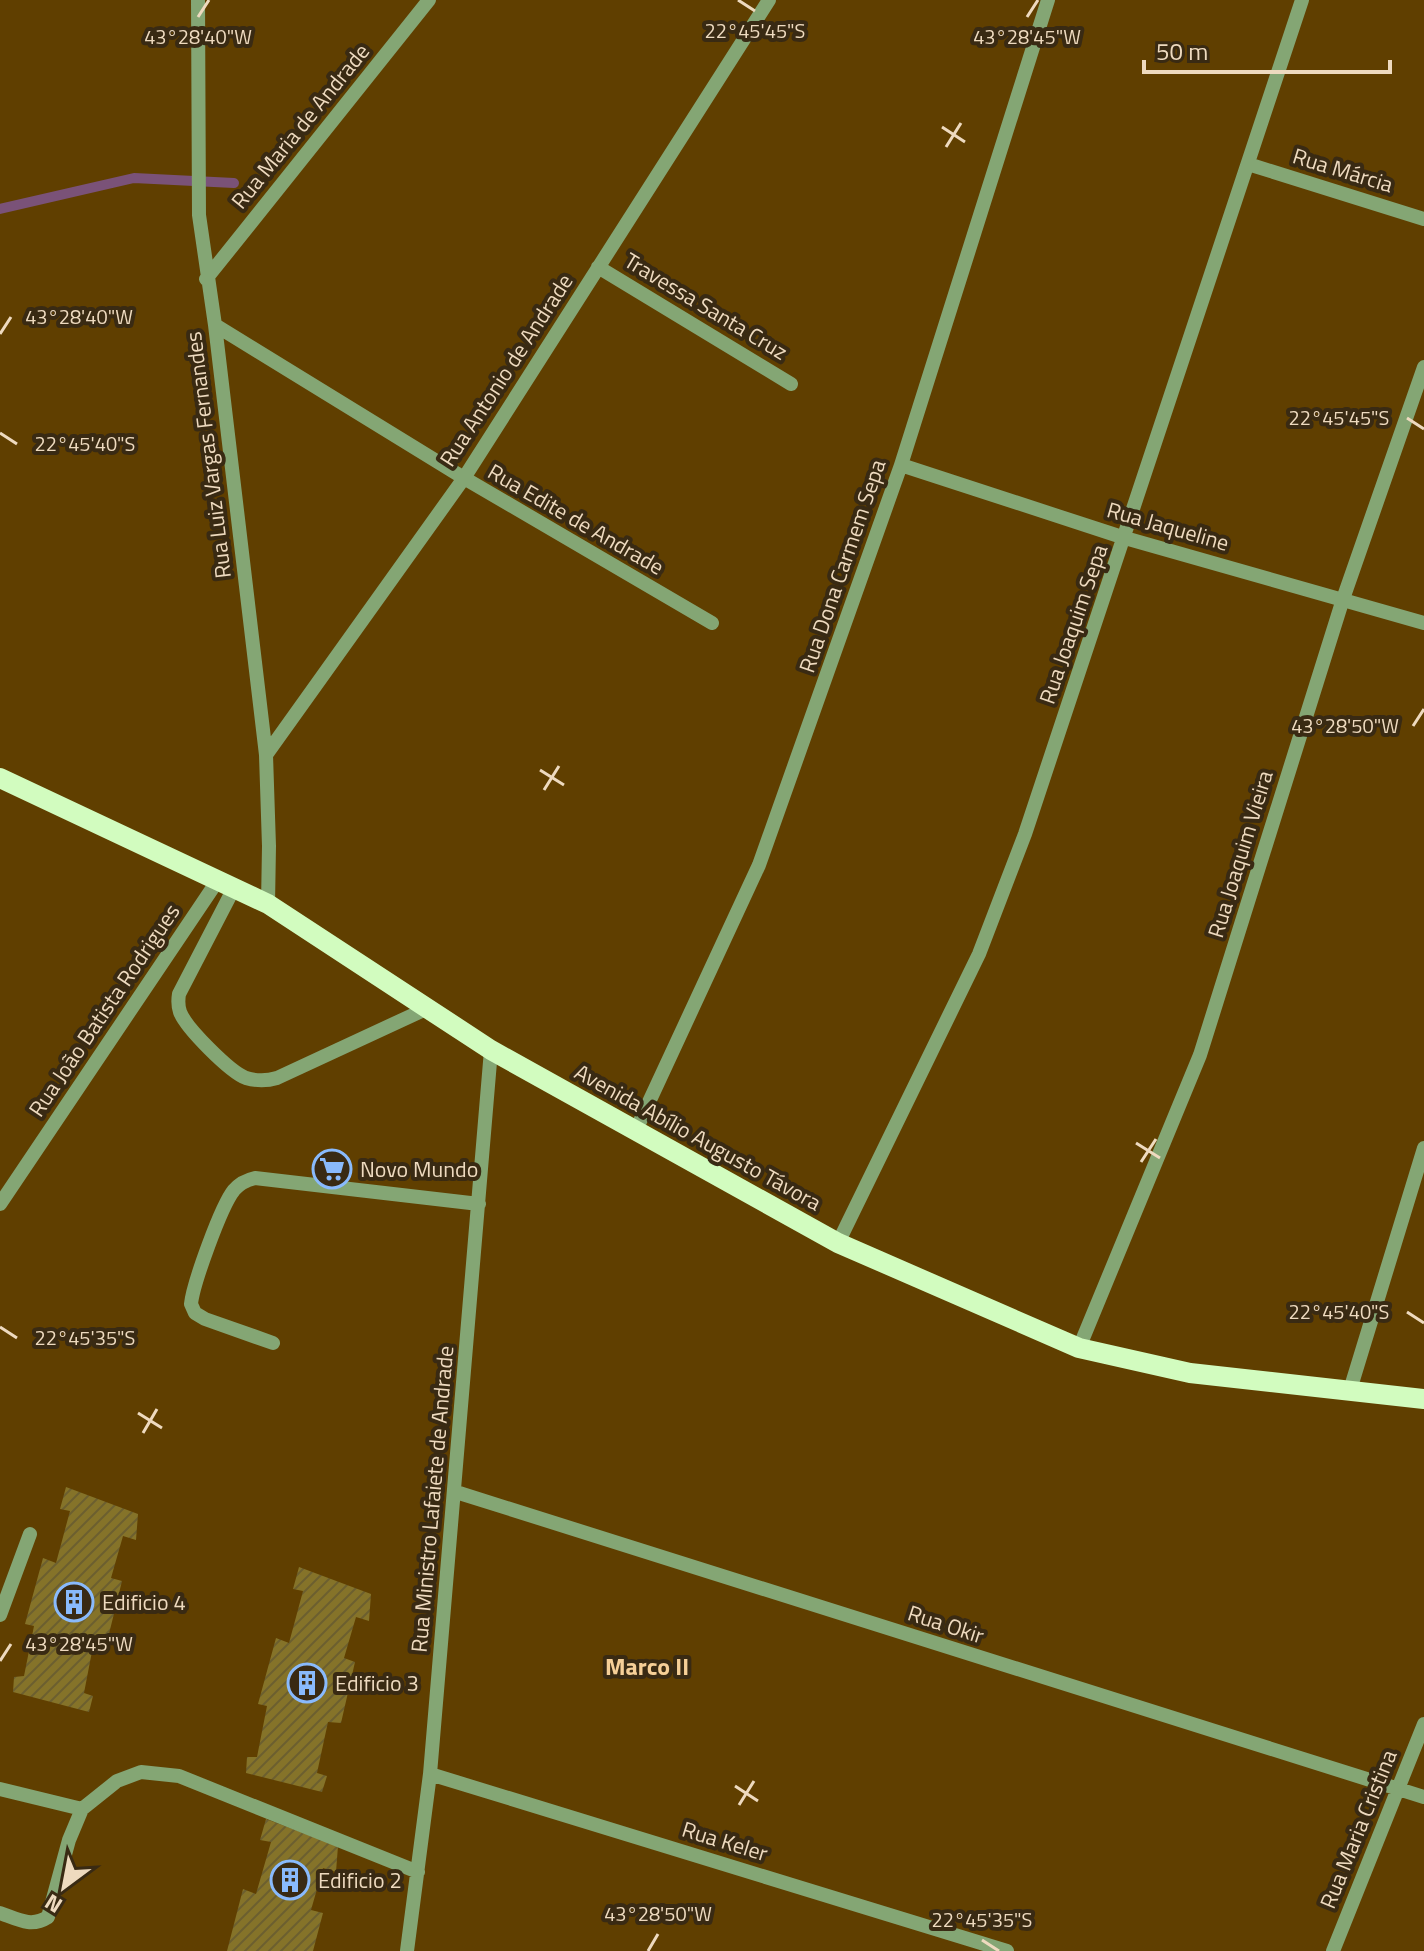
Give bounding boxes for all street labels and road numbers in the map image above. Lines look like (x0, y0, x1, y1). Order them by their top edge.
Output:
street label: Rua Maria de Andrade (222, 36, 378, 216)
street label: Rua Márcia (1289, 139, 1397, 201)
street label: Travessa Santa Cruz (618, 244, 794, 368)
street label: Rua Antonio de Andrade (431, 267, 581, 473)
street label: Rua Luiz Vargas Fernandes (176, 330, 240, 580)
street label: Rua Edite de Andrade (481, 455, 671, 583)
street label: Rua Dona Carmem Sepa (790, 455, 894, 677)
street label: Rua Jaqueline (1103, 492, 1233, 560)
street label: Rua Joaquim Sepa (1030, 540, 1116, 708)
street label: Rua Joaquim Vieira (1198, 766, 1282, 942)
street label: Rua João Batista Rodrigues (20, 897, 188, 1123)
street label: Avenida Abílio Augusto Távora (568, 1055, 828, 1219)
street label: Rua Ministro Lafaiete de Andrade (402, 1344, 462, 1654)
street label: Rua Okir (903, 1596, 989, 1652)
street label: Rua Maria Cristina (1311, 1744, 1405, 1914)
street label: Rua Keler (678, 1812, 772, 1870)

